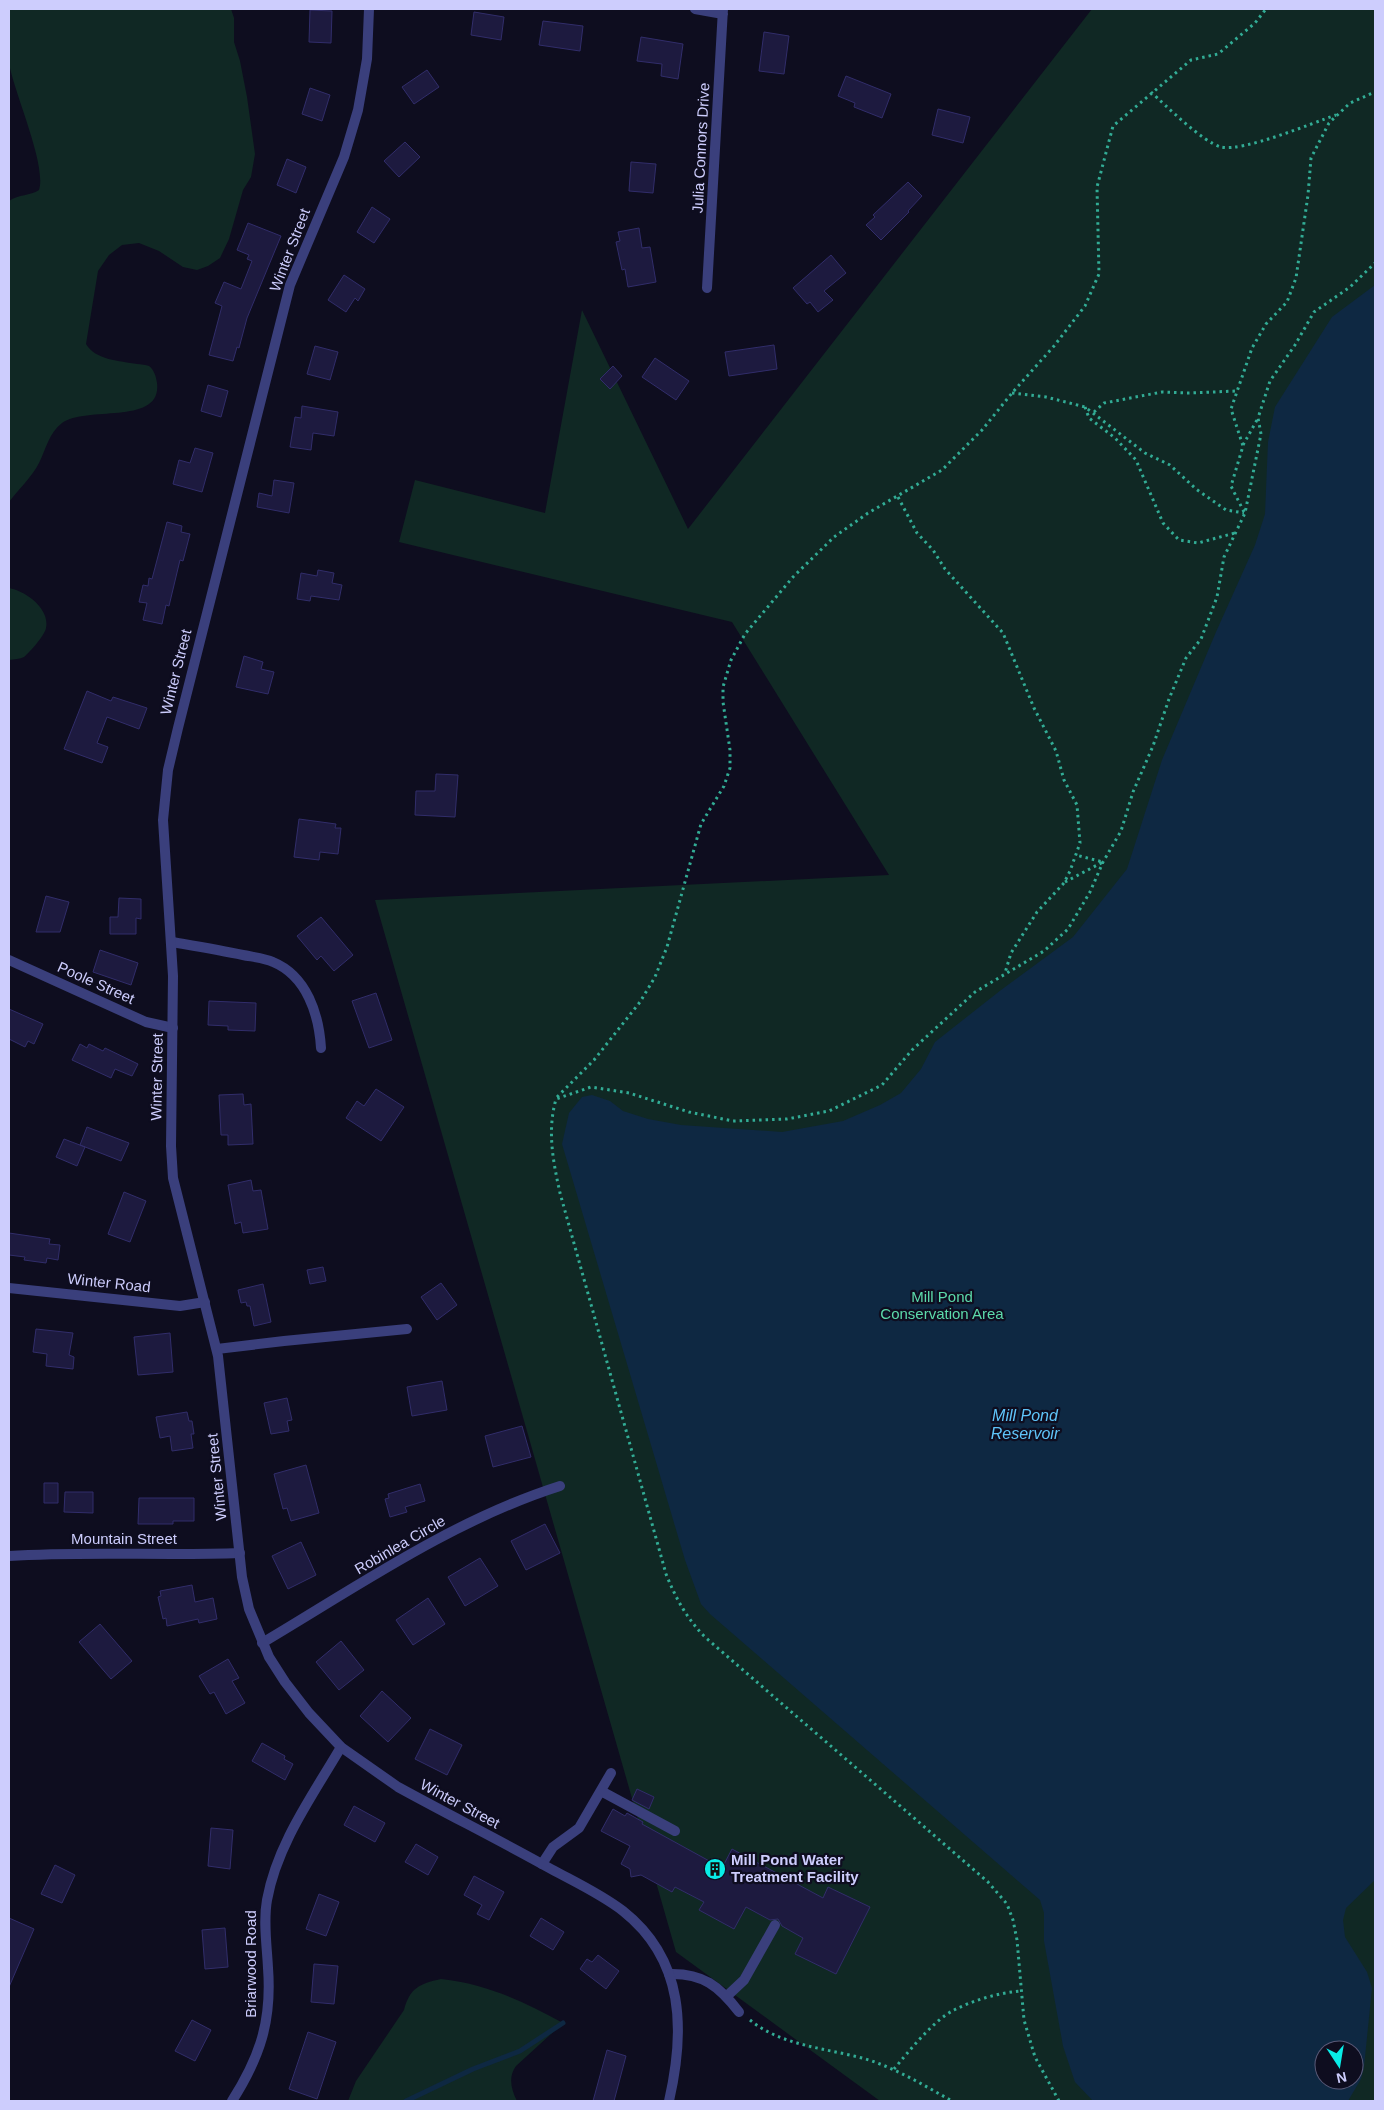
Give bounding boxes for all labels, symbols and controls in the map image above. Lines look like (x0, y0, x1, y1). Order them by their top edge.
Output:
street label: Julia Connors Drive (689, 82, 712, 214)
street label: Winter Street (266, 205, 313, 294)
street label: Winter Street (157, 627, 195, 716)
street label: Poole Street (55, 958, 138, 1007)
street label: Winter Street (147, 1032, 166, 1121)
street label: Winter Road (67, 1270, 151, 1295)
park label: Mill Pond Conservation Area (880, 1288, 1004, 1322)
water label: Mill Pond Reservoir (991, 1407, 1060, 1442)
street label: Winter Street (203, 1432, 230, 1521)
street label: Robinlea Circle (351, 1512, 448, 1577)
street label: Mountain Street (71, 1530, 178, 1547)
street label: Winter Street (418, 1776, 504, 1832)
place label: Mill Pond Water Treatment Facility (731, 1851, 859, 1885)
building icon: Mill Pond Water Treatment Facility (703, 1857, 727, 1881)
street label: Briarwood Road (242, 1910, 259, 2018)
north arrow (1314, 2040, 1364, 2090)
text: N (1335, 2069, 1348, 2087)

